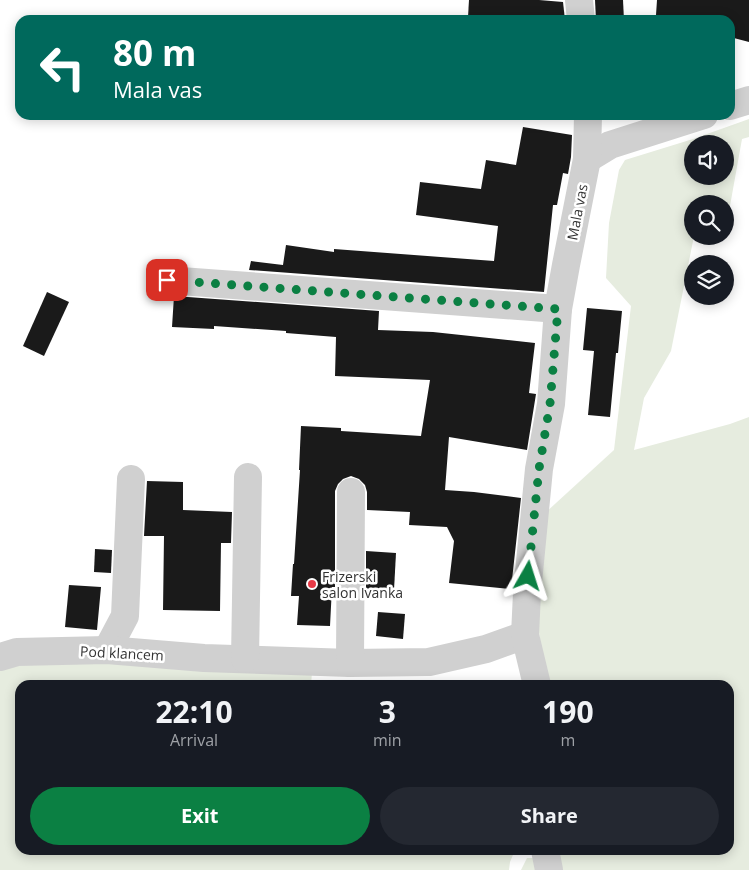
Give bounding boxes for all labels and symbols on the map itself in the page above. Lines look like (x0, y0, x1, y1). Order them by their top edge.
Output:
street label: Mala vas (562, 182, 592, 242)
pin (146, 259, 188, 301)
position arrow (501, 549, 553, 601)
place label: Frizerski salon Ivanka (322, 567, 403, 602)
marker: Frizerski salon Ivanka (306, 578, 318, 590)
street label: Pod klancem (80, 641, 164, 665)

